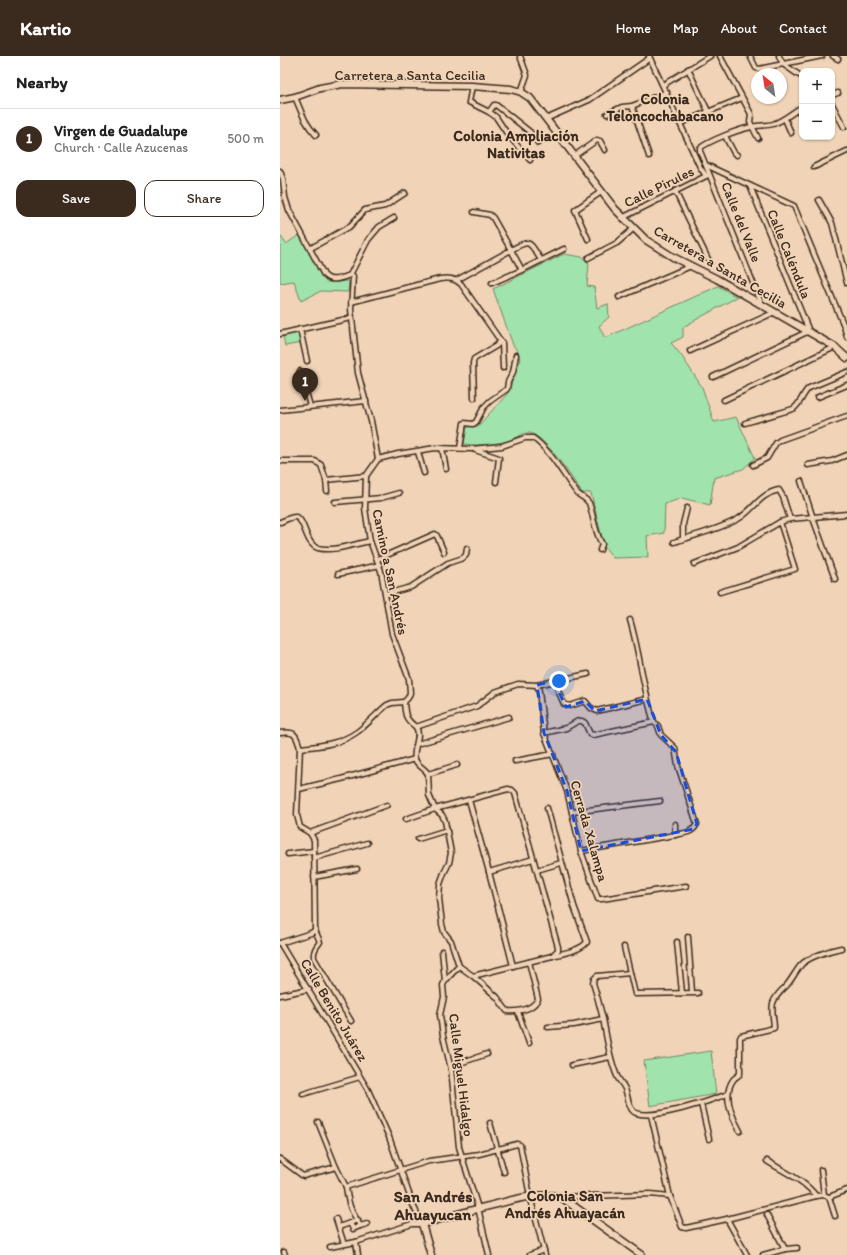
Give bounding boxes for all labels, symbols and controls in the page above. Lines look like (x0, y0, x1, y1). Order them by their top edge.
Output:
text: Kartio (20, 17, 71, 40)
text: Home (616, 20, 651, 37)
text: Map (673, 20, 699, 37)
text: About (721, 20, 757, 37)
text: Contact (779, 20, 827, 37)
street label: Carretera a Santa Cecilia (335, 67, 485, 84)
north arrow (751, 68, 787, 104)
map controls (799, 68, 835, 140)
button: + (799, 68, 835, 104)
text: Nearby (16, 72, 68, 92)
district label: Colonia Teloncochabacano (606, 90, 724, 125)
button: − (799, 104, 835, 140)
text: Virgen de Guadalupe (54, 122, 188, 140)
district label: Colonia Ampliación Nativitas (453, 127, 579, 162)
text: 1 (26, 131, 32, 146)
text: 500 m (227, 131, 264, 146)
text: Church · Calle Azucenas (54, 140, 188, 155)
street label: Calle Pirules (621, 163, 697, 211)
street label: Calle del Valle (717, 179, 765, 265)
button: Save (16, 180, 136, 217)
button: Share (144, 180, 264, 217)
street label: Calle Caléndula (763, 207, 815, 301)
street label: Carretera a Santa Cecilia (650, 222, 790, 312)
pin: 1 (292, 368, 318, 401)
street label: Camino a San Andrés (368, 508, 412, 636)
your location (549, 671, 569, 691)
street label: Cerrada Xalampa (566, 778, 612, 884)
street label: Calle Benito Juárez (297, 955, 372, 1065)
street label: Calle Miguel Hidalgo (445, 1013, 477, 1137)
district label: San Andrés Ahuayucan (394, 1187, 472, 1225)
district label: Colonia San Andrés Ahuayacán (504, 1187, 626, 1223)

